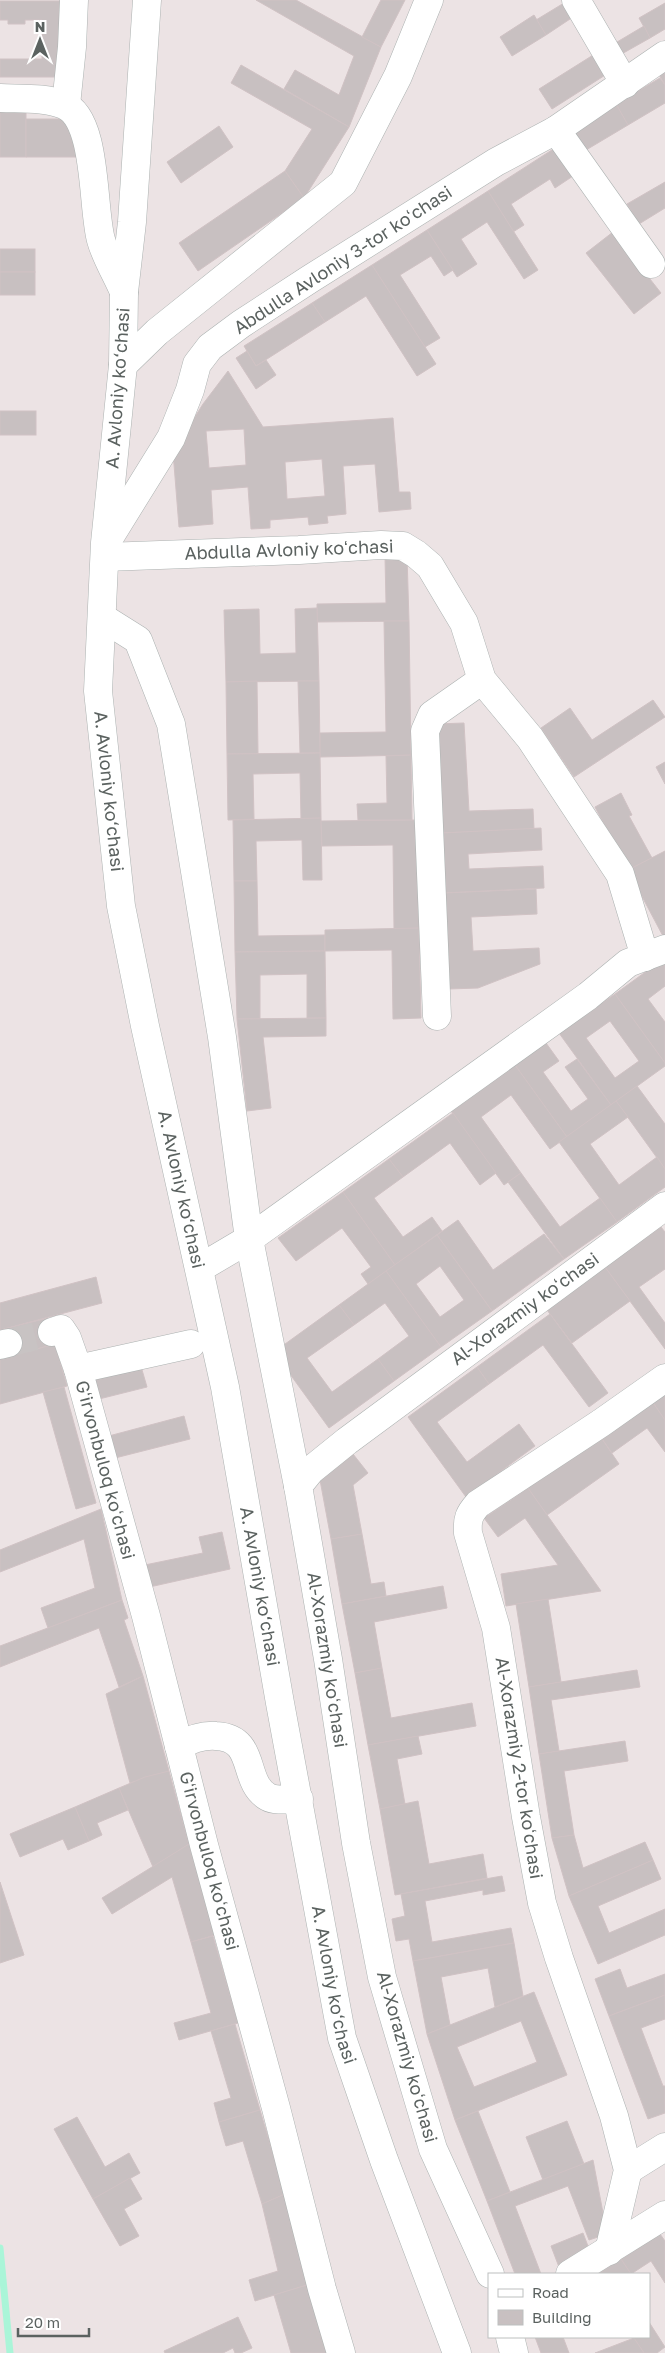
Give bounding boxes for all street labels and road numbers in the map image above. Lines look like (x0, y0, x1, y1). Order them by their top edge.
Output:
street label: Abdulla Avloniy 3-tor koʻchasi (229, 180, 456, 338)
street label: A. Avloniy ko‘chasi (100, 307, 134, 469)
street label: Abdulla Avloniy koʻchasi (184, 534, 394, 564)
street label: A. Avloniy ko‘chasi (90, 710, 129, 873)
street label: A. Avloniy ko‘chasi (154, 1108, 210, 1270)
street label: Al-Xorazmiy koʻchasi (446, 1247, 603, 1369)
street label: Gʻirvonbuloq koʻchasi (71, 1378, 140, 1562)
street label: A. Avloniy ko‘chasi (236, 1505, 285, 1668)
street label: Al-Xorazmiy koʻchasi (303, 1570, 353, 1749)
street label: Al-Xorazmiy 2-tor koʻchasi (492, 1655, 548, 1880)
street label: Gʻirvonbuloq koʻchasi (175, 1769, 244, 1953)
street label: A. Avloniy ko‘chasi (308, 1904, 362, 2067)
street label: Al-Xorazmiy koʻchasi (373, 1968, 443, 2145)

